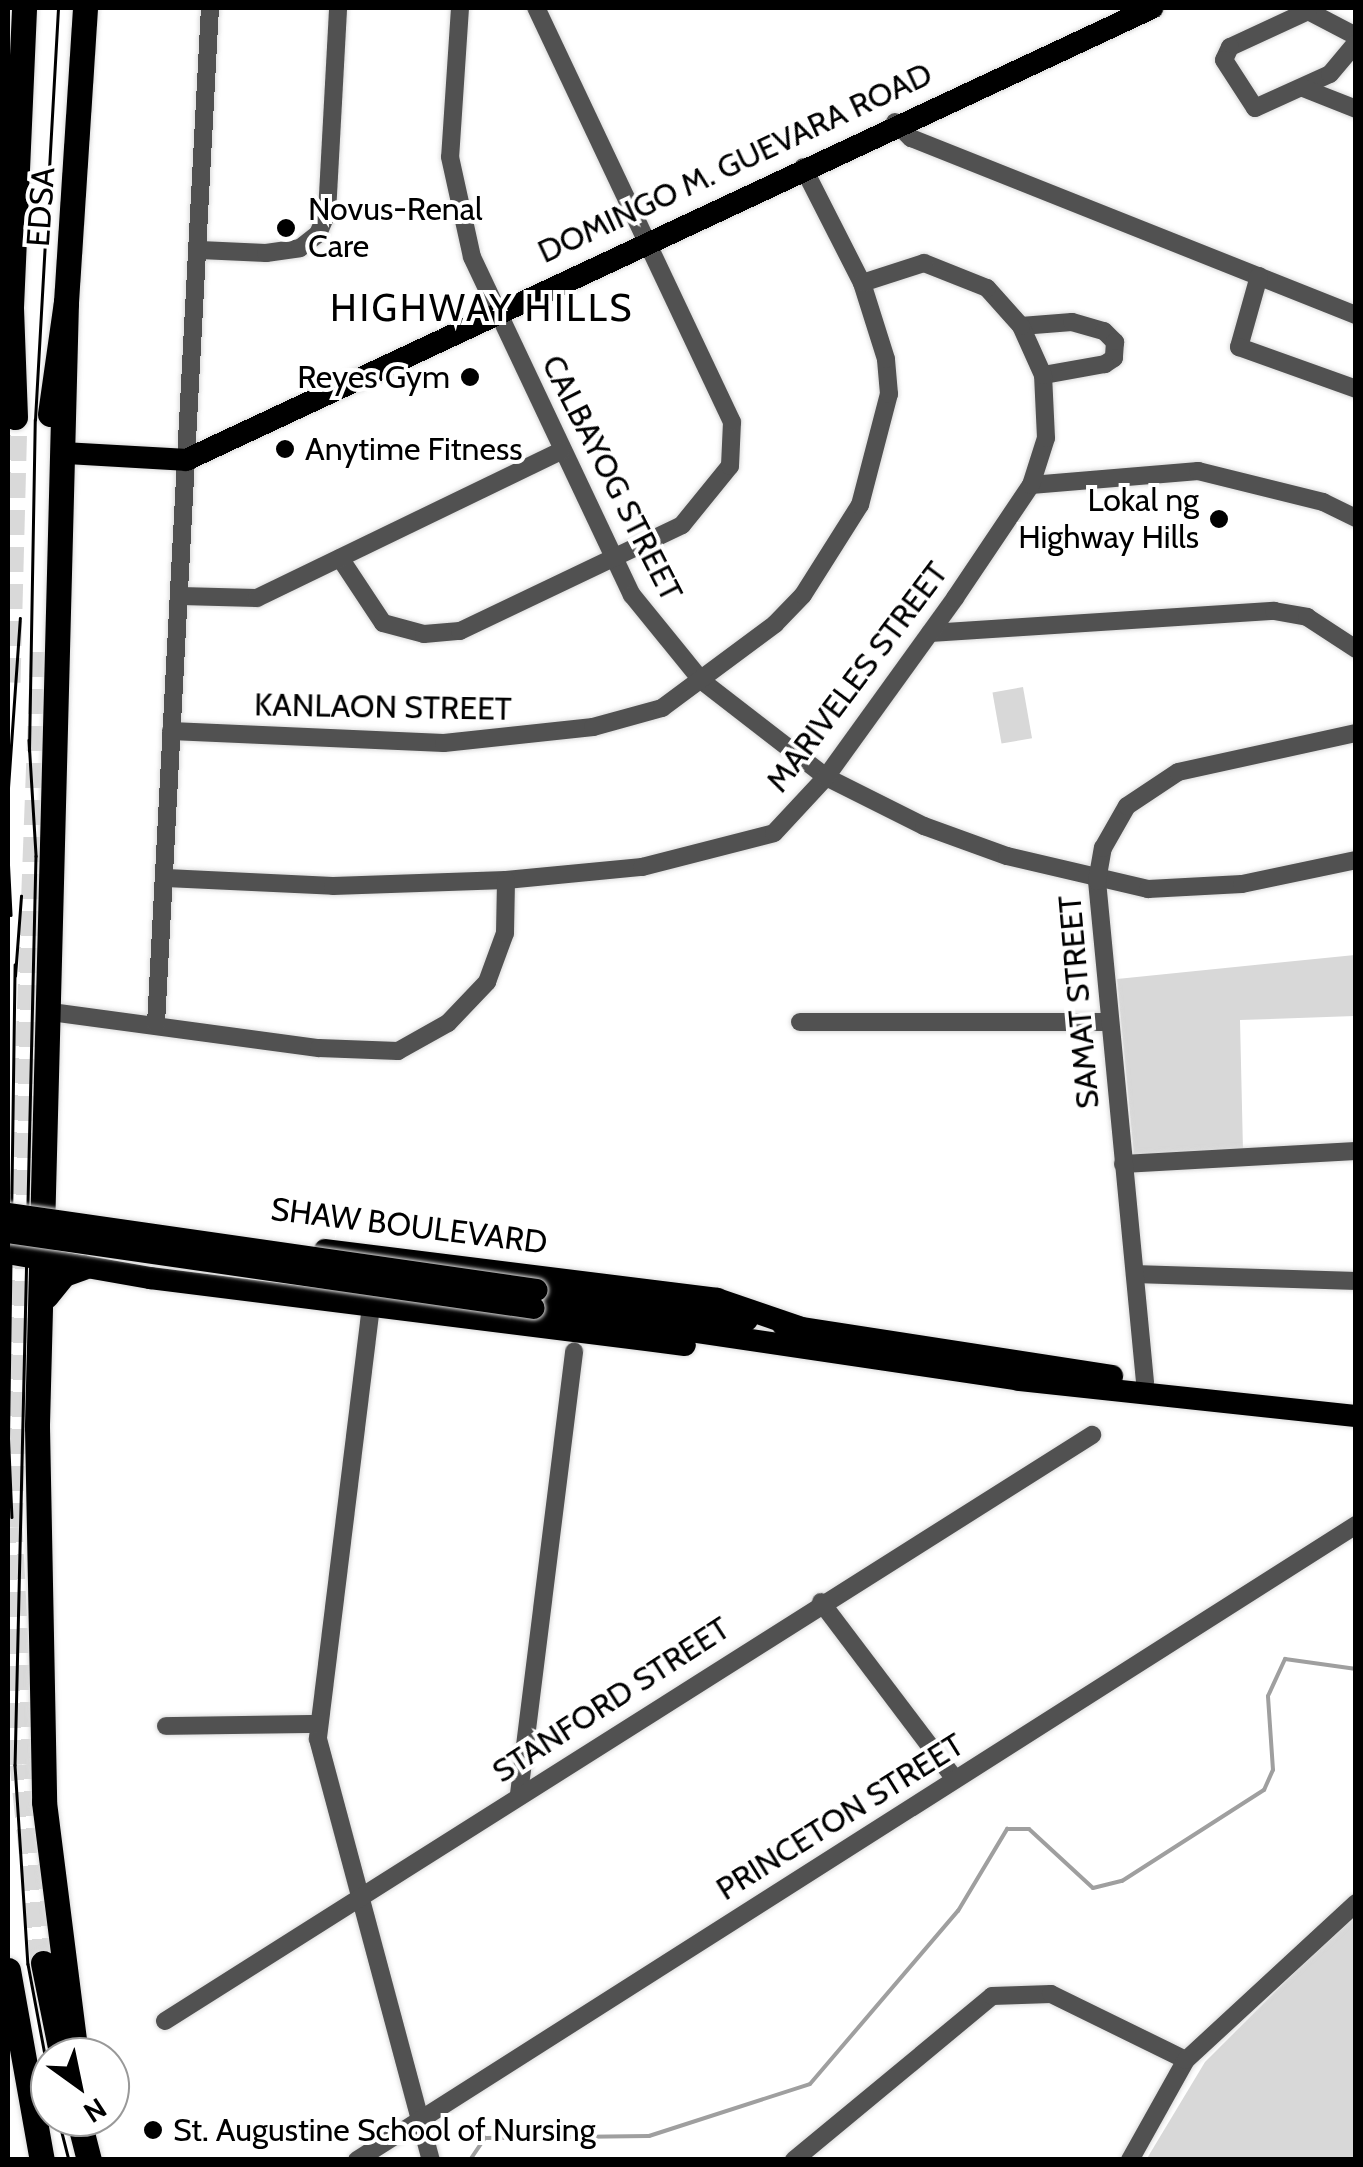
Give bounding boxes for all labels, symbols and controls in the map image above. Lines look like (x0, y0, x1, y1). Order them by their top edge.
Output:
street label: DOMINGO M. GUEVARA ROAD (532, 55, 938, 271)
street label: EDSA (19, 166, 63, 248)
place label: Novus-Renal Care (308, 191, 483, 266)
marker: Novus-Renal Care (273, 215, 299, 241)
district label: HIGHWAY HILLS (330, 285, 634, 331)
street label: CALBAYOG STREET (534, 349, 690, 607)
place label: Reyes Gym (297, 358, 450, 396)
marker: Reyes Gym (459, 366, 481, 388)
place label: Anytime Fitness (305, 430, 522, 468)
marker: Anytime Fitness (274, 438, 296, 460)
place label: Lokal ng Highway Hills (1018, 482, 1199, 557)
marker: Lokal ng Highway Hills (1208, 508, 1230, 530)
street label: MARIVELES STREET (758, 555, 956, 799)
street label: KANLAON STREET (254, 686, 512, 728)
street label: SAMAT STREET (1051, 894, 1107, 1110)
street label: SHAW BOULEVARD (269, 1190, 549, 1262)
street label: STANFORD STREET (485, 1609, 737, 1791)
street label: PRINCETON STREET (709, 1725, 971, 1909)
north arrow (30, 2037, 130, 2137)
text: N (78, 2091, 113, 2130)
place label: St. Augustine School of Nursing (173, 2111, 596, 2149)
marker: St. Augustine School of Nursing (142, 2119, 164, 2141)

